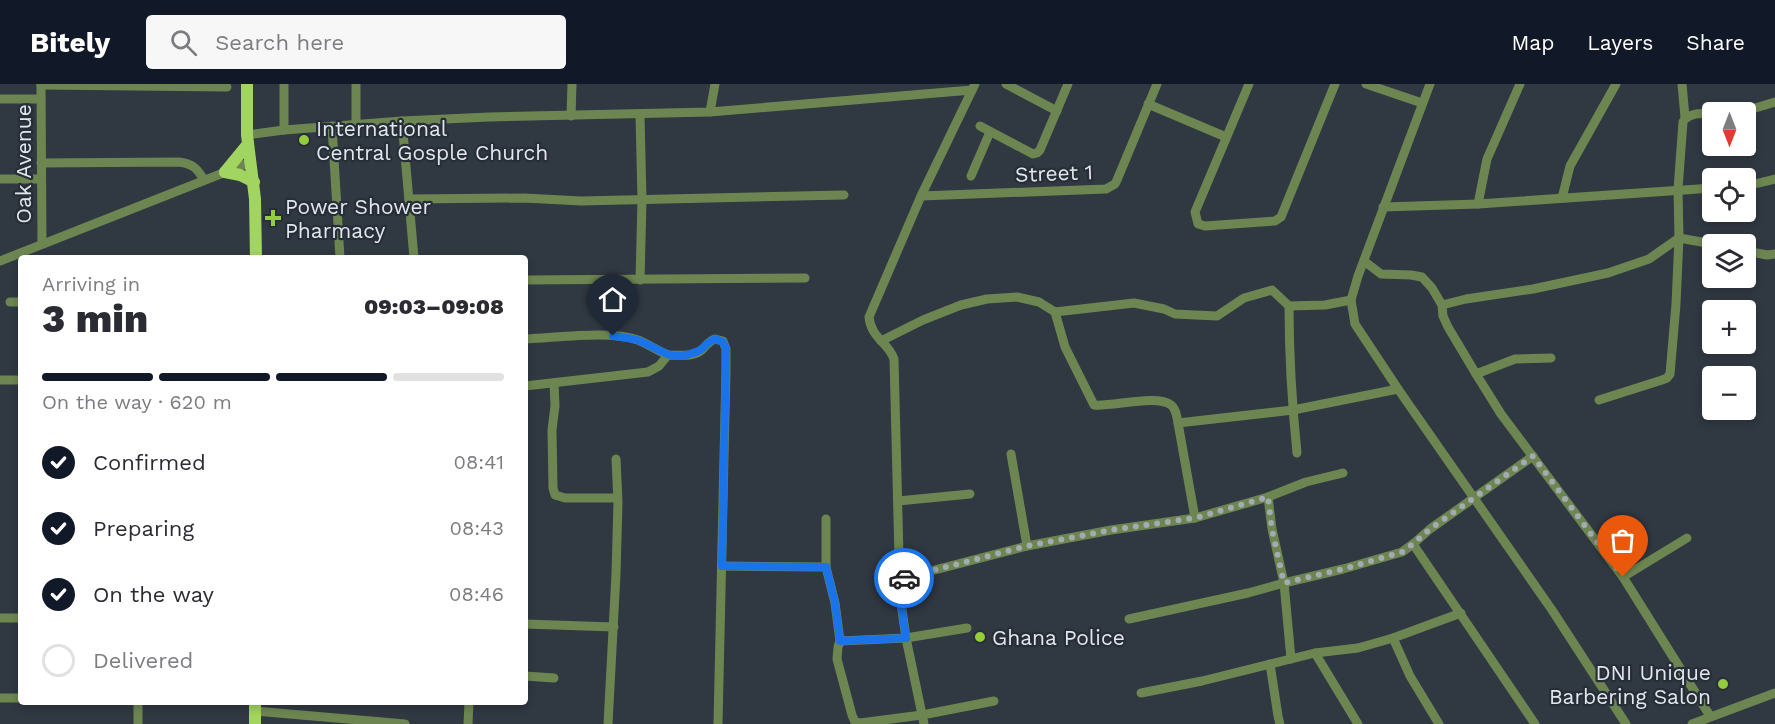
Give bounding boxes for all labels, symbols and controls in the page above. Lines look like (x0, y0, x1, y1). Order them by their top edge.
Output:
search box (146, 15, 566, 69)
text: Bitely (30, 26, 110, 59)
icon: search (167, 26, 200, 59)
text: Search here (215, 30, 344, 55)
text: Map (1511, 30, 1554, 55)
text: Layers (1587, 30, 1653, 55)
text: Share (1686, 30, 1745, 55)
north arrow (1702, 102, 1756, 156)
map controls (1702, 102, 1756, 420)
street label: Oak Avenue (11, 104, 36, 224)
place label: International Central Gosple Church (316, 116, 548, 165)
marker: International Central Gosple Church (297, 133, 311, 147)
street label: Street 1 (1015, 159, 1093, 187)
button: locate (1702, 168, 1756, 222)
place label: Power Shower Pharmacy (285, 194, 432, 243)
marker: Power Shower Pharmacy (266, 211, 280, 225)
button: layers (1702, 234, 1756, 288)
text: Arriving in (42, 272, 140, 296)
pin (587, 274, 638, 336)
icon: home (596, 283, 629, 316)
text: 09:03–09:08 (364, 294, 504, 319)
text: 3 min (42, 296, 148, 341)
button: + (1702, 300, 1756, 354)
button: − (1702, 366, 1756, 420)
text: On the way · 620 m (42, 390, 232, 414)
icon: check (42, 446, 75, 479)
text: Confirmed (93, 450, 206, 475)
text: 08:41 (454, 450, 504, 474)
icon: check (42, 512, 75, 545)
pin (1597, 515, 1648, 577)
text: Preparing (93, 516, 194, 541)
text: 08:43 (449, 516, 504, 540)
icon: bag (1606, 524, 1639, 557)
courier (874, 548, 934, 608)
icon: car (888, 562, 921, 595)
icon: check (42, 578, 75, 611)
text: On the way (93, 582, 214, 607)
text: 08:46 (449, 582, 504, 606)
place label: Ghana Police (992, 625, 1125, 650)
marker: Ghana Police (973, 630, 987, 644)
text: Delivered (93, 648, 193, 673)
place label: DNI Unique Barbering Salon (1549, 660, 1711, 709)
marker: DNI Unique Barbering Salon (1716, 677, 1730, 691)

